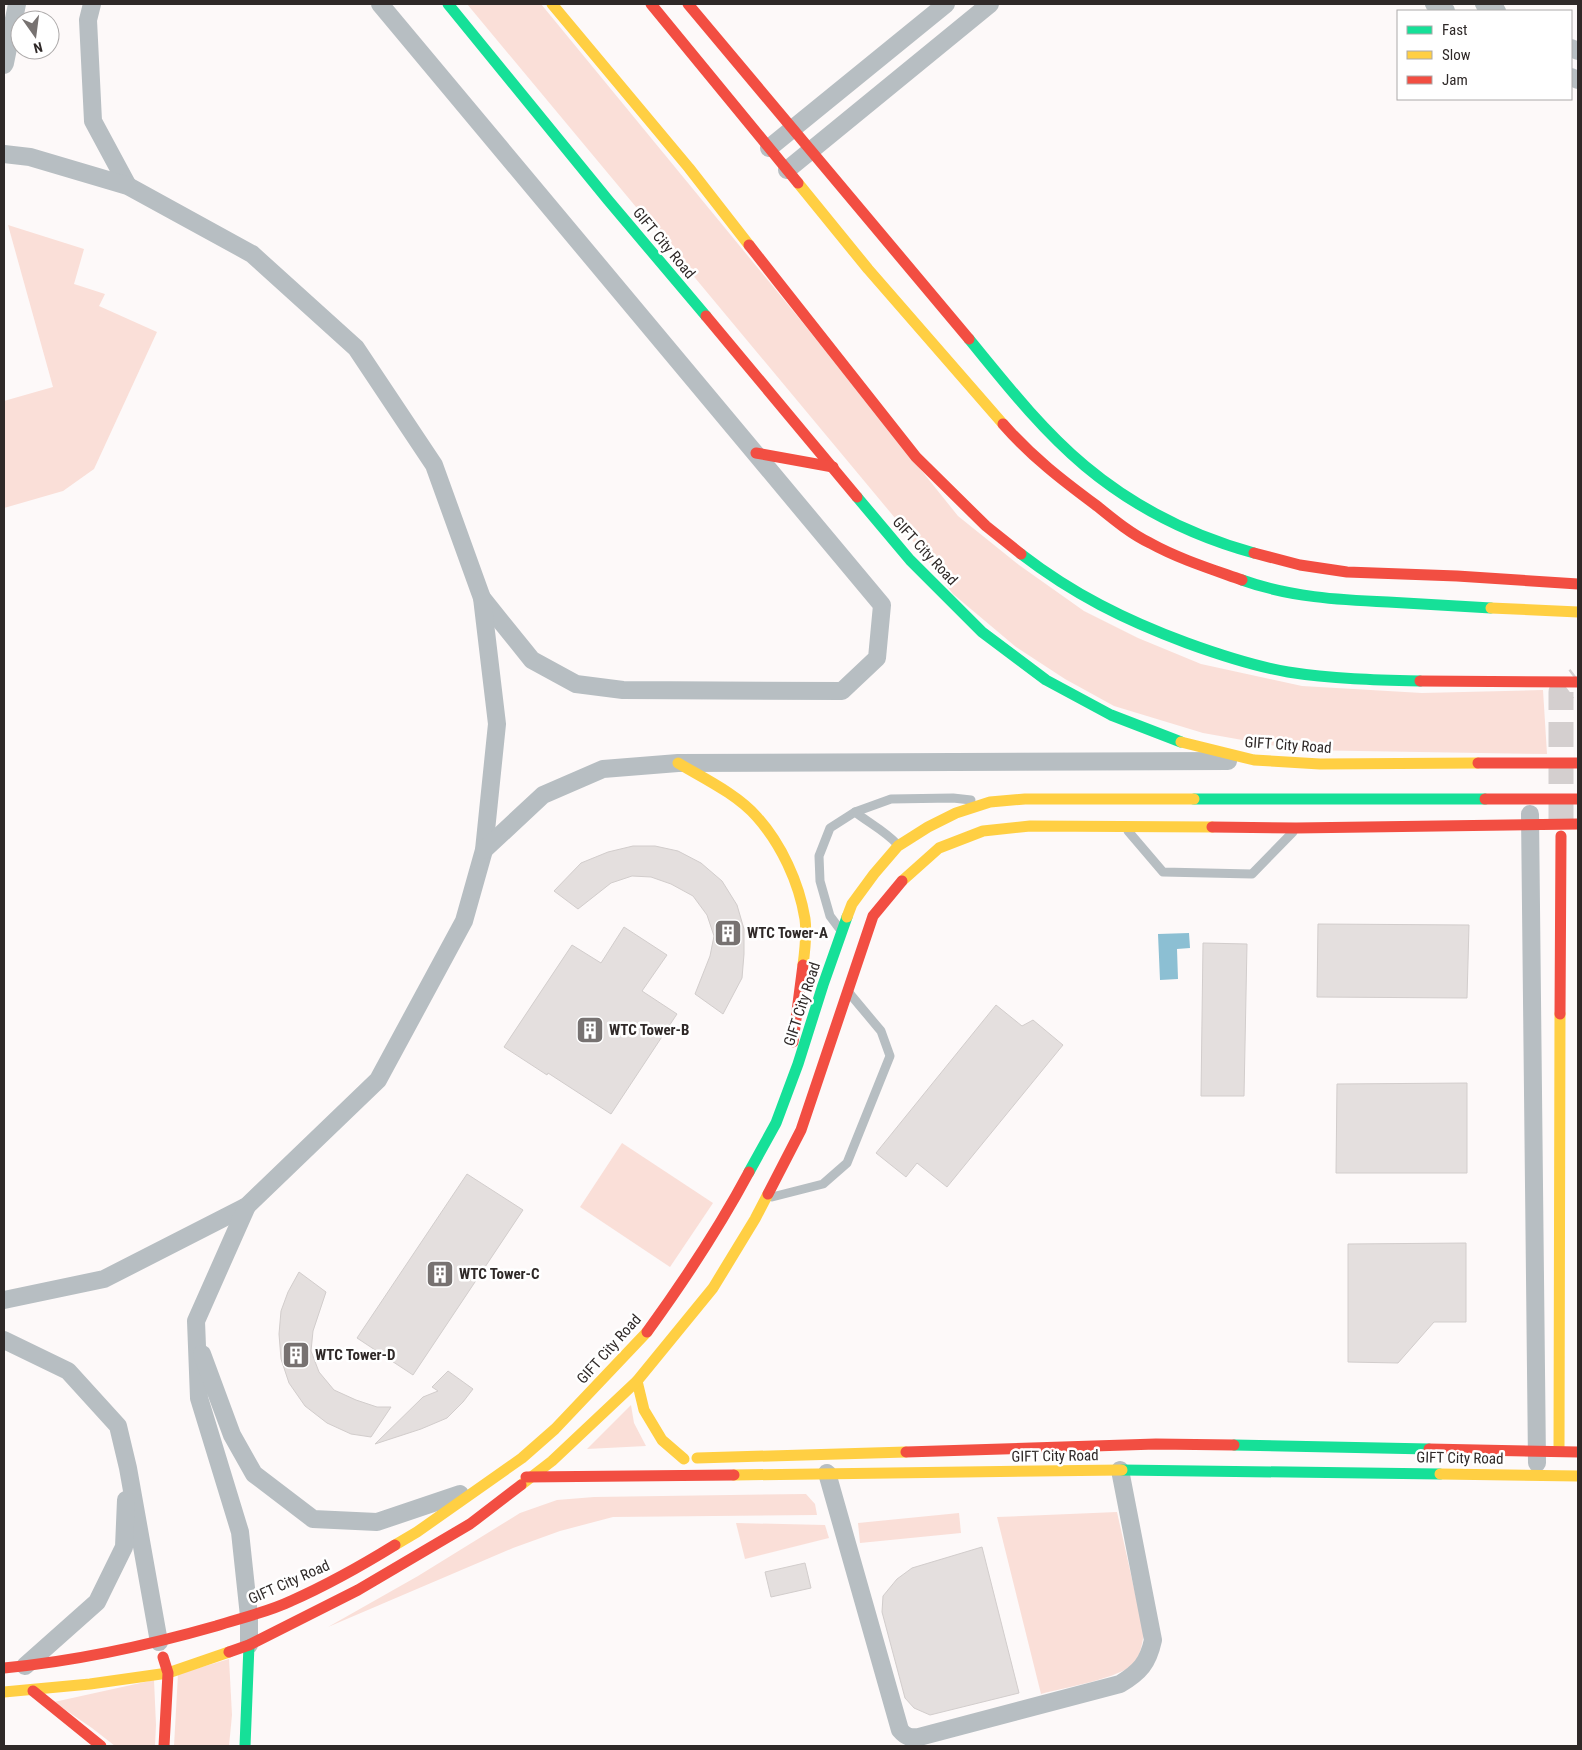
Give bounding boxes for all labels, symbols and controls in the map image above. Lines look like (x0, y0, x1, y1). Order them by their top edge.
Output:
north arrow (10, 10, 60, 60)
legend (1397, 10, 1572, 100)
text: Fast (1442, 21, 1467, 39)
text: N (32, 39, 44, 56)
text: Slow (1442, 46, 1471, 64)
text: Jam (1442, 71, 1468, 89)
street label: GIFT City Road (629, 204, 699, 282)
street label: GIFT City Road (889, 513, 961, 589)
street label: GIFT City Road (1244, 733, 1332, 757)
building icon: WTC Tower-A (713, 918, 743, 948)
place label: WTC Tower-A (747, 924, 828, 942)
street label: GIFT City Road (780, 960, 824, 1048)
building icon: WTC Tower-B (575, 1015, 605, 1045)
place label: WTC Tower-B (609, 1021, 689, 1039)
building icon: WTC Tower-C (425, 1259, 455, 1289)
place label: WTC Tower-C (459, 1265, 540, 1283)
street label: GIFT City Road (573, 1311, 645, 1387)
building icon: WTC Tower-D (281, 1340, 311, 1370)
place label: WTC Tower-D (315, 1346, 395, 1364)
street label: GIFT City Road (1011, 1446, 1099, 1466)
street label: GIFT City Road (1416, 1448, 1504, 1468)
street label: GIFT City Road (246, 1556, 332, 1608)

